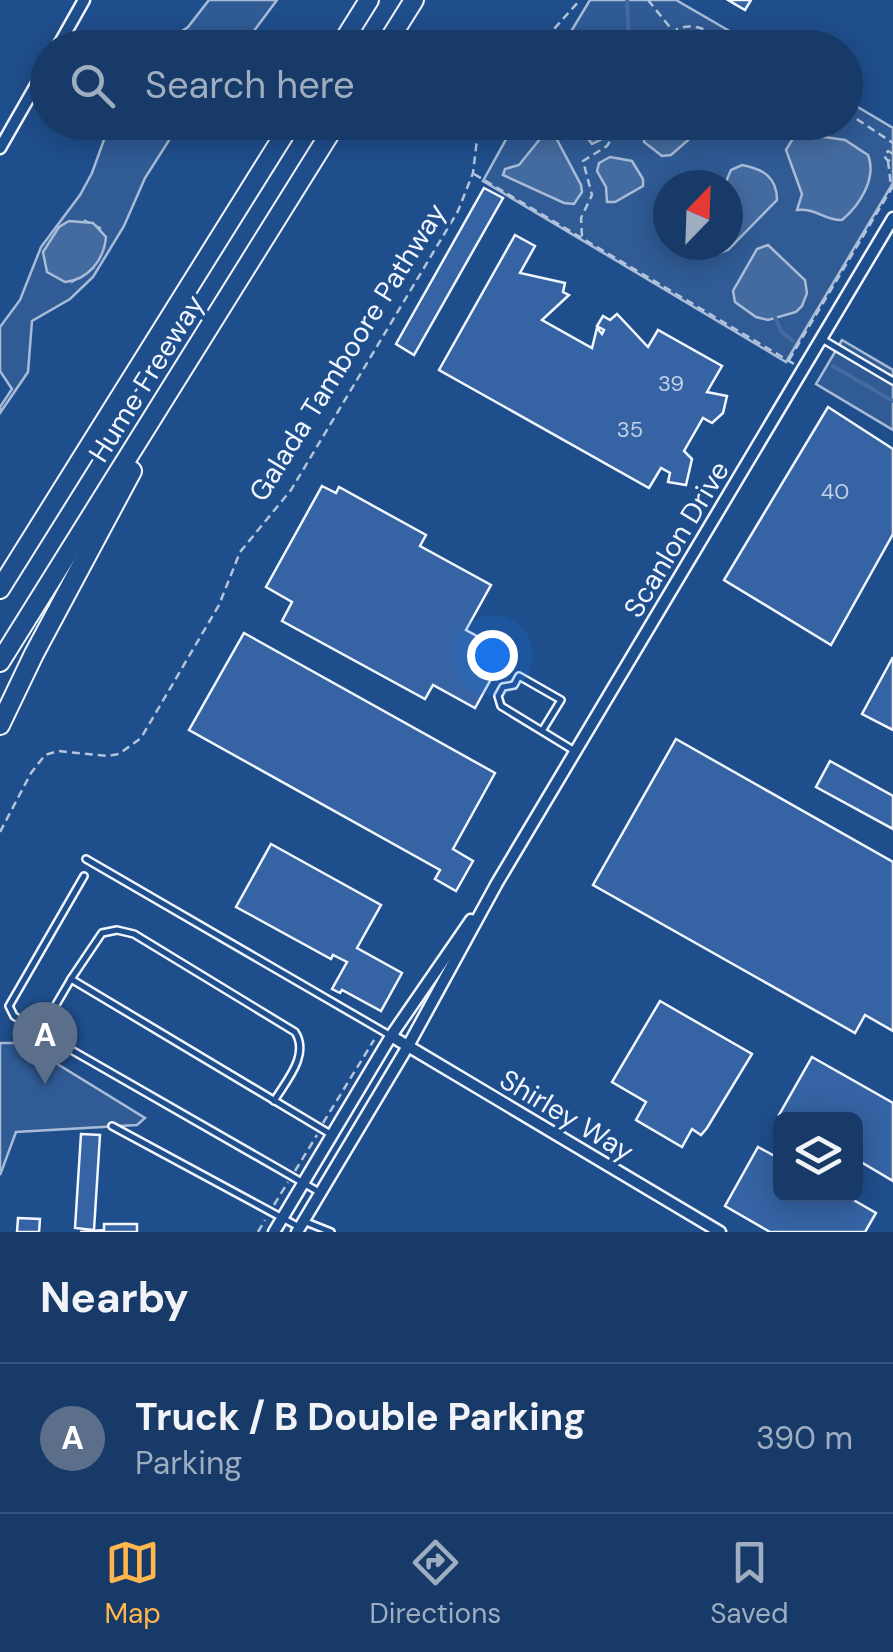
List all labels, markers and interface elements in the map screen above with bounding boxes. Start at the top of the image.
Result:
search box [30,30,863,140]
icon: search [65,58,120,113]
text: Search here [145,60,355,110]
north arrow [653,170,743,260]
street label: Galada Tamboore Pathway [240,196,454,508]
street label: Hume Freeway [80,288,213,469]
house number: 39 [658,369,684,398]
house number: 35 [617,415,643,444]
street label: Scanlon Drive [615,454,738,624]
house number: 40 [821,477,849,506]
your location [467,630,518,681]
pin: A [12,1002,78,1084]
street label: Shirley Way [493,1061,641,1170]
map controls [773,1112,863,1202]
button: layers [773,1112,863,1202]
text: Nearby [40,1270,189,1325]
text: Truck / B Double Parking [135,1392,586,1442]
text: A [61,1417,84,1459]
text: 390 m [756,1417,853,1459]
text: Parking [135,1442,242,1484]
tab: Map [104,1535,161,1632]
tab: Directions [370,1535,501,1632]
tab: Saved [710,1535,789,1632]

